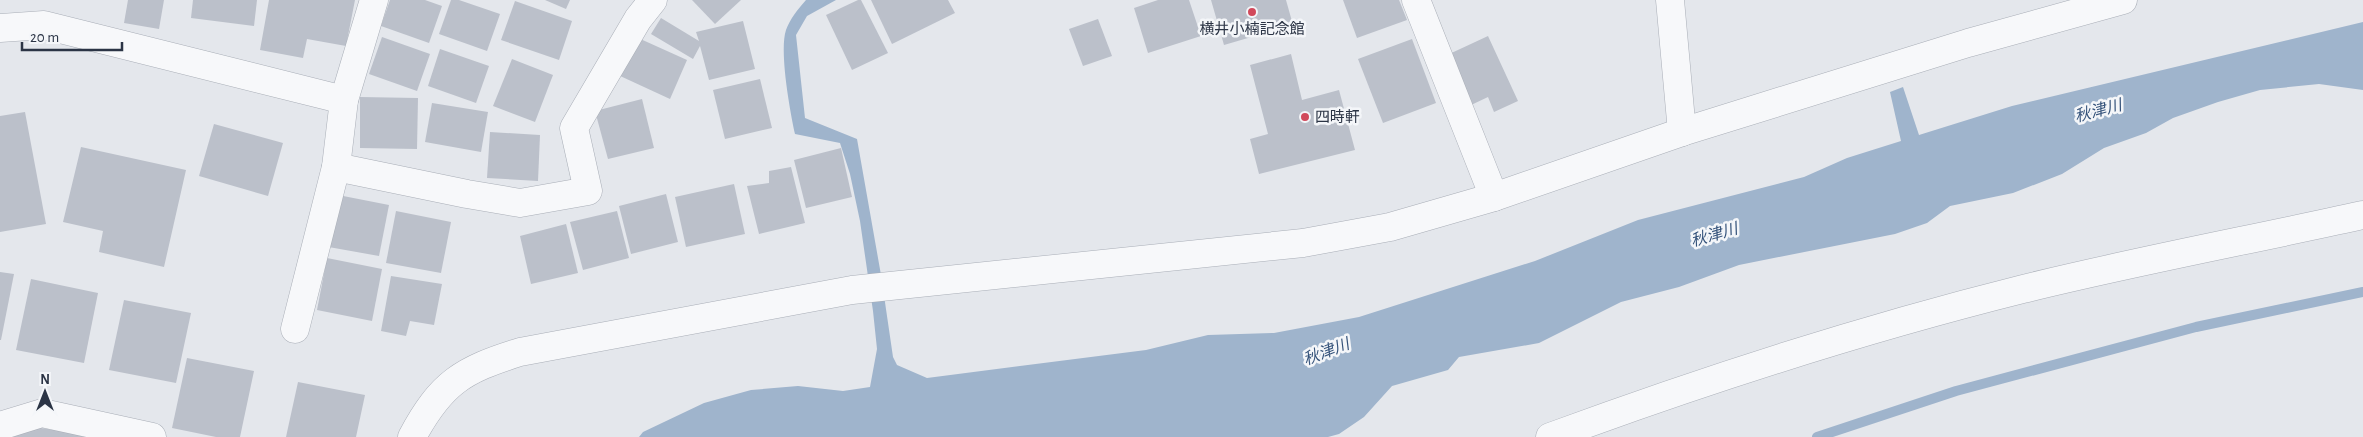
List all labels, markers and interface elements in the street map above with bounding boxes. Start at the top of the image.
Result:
marker: 横井小楠記念館 [1246,6,1258,18]
scale bar [22,20,122,52]
place label: 横井小楠記念館 [1199,20,1305,37]
text: 20 m [30,30,59,45]
water label: 秋津川 [2073,96,2125,125]
place label: 四時軒 [1315,109,1360,125]
marker: 四時軒 [1299,111,1311,123]
water label: 秋津川 [1689,219,1741,249]
water label: 秋津川 [1301,334,1353,368]
north arrow [20,367,70,417]
text: N [40,373,50,387]

